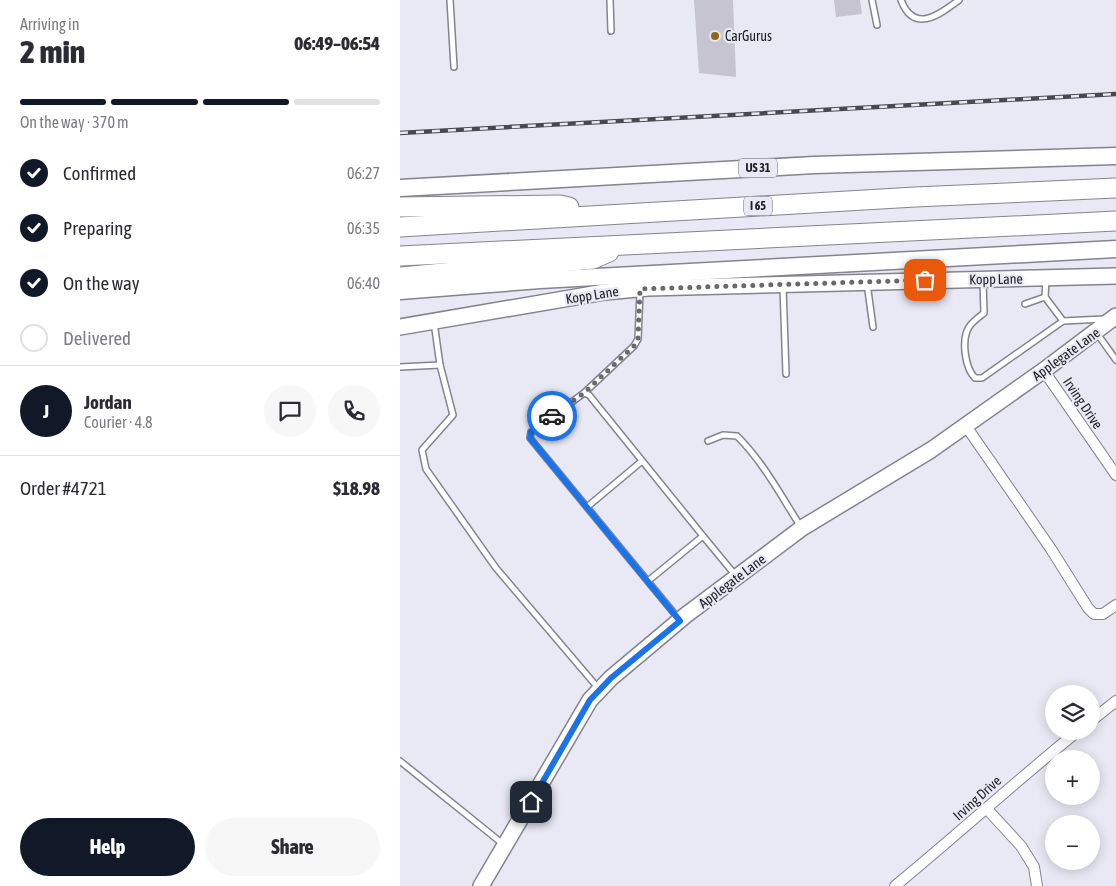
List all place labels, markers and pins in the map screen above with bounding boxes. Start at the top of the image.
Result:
place label: CarGurus [725,28,772,44]
marker: CarGurus [709,30,721,42]
pin [904,259,946,301]
pin [510,781,552,823]

